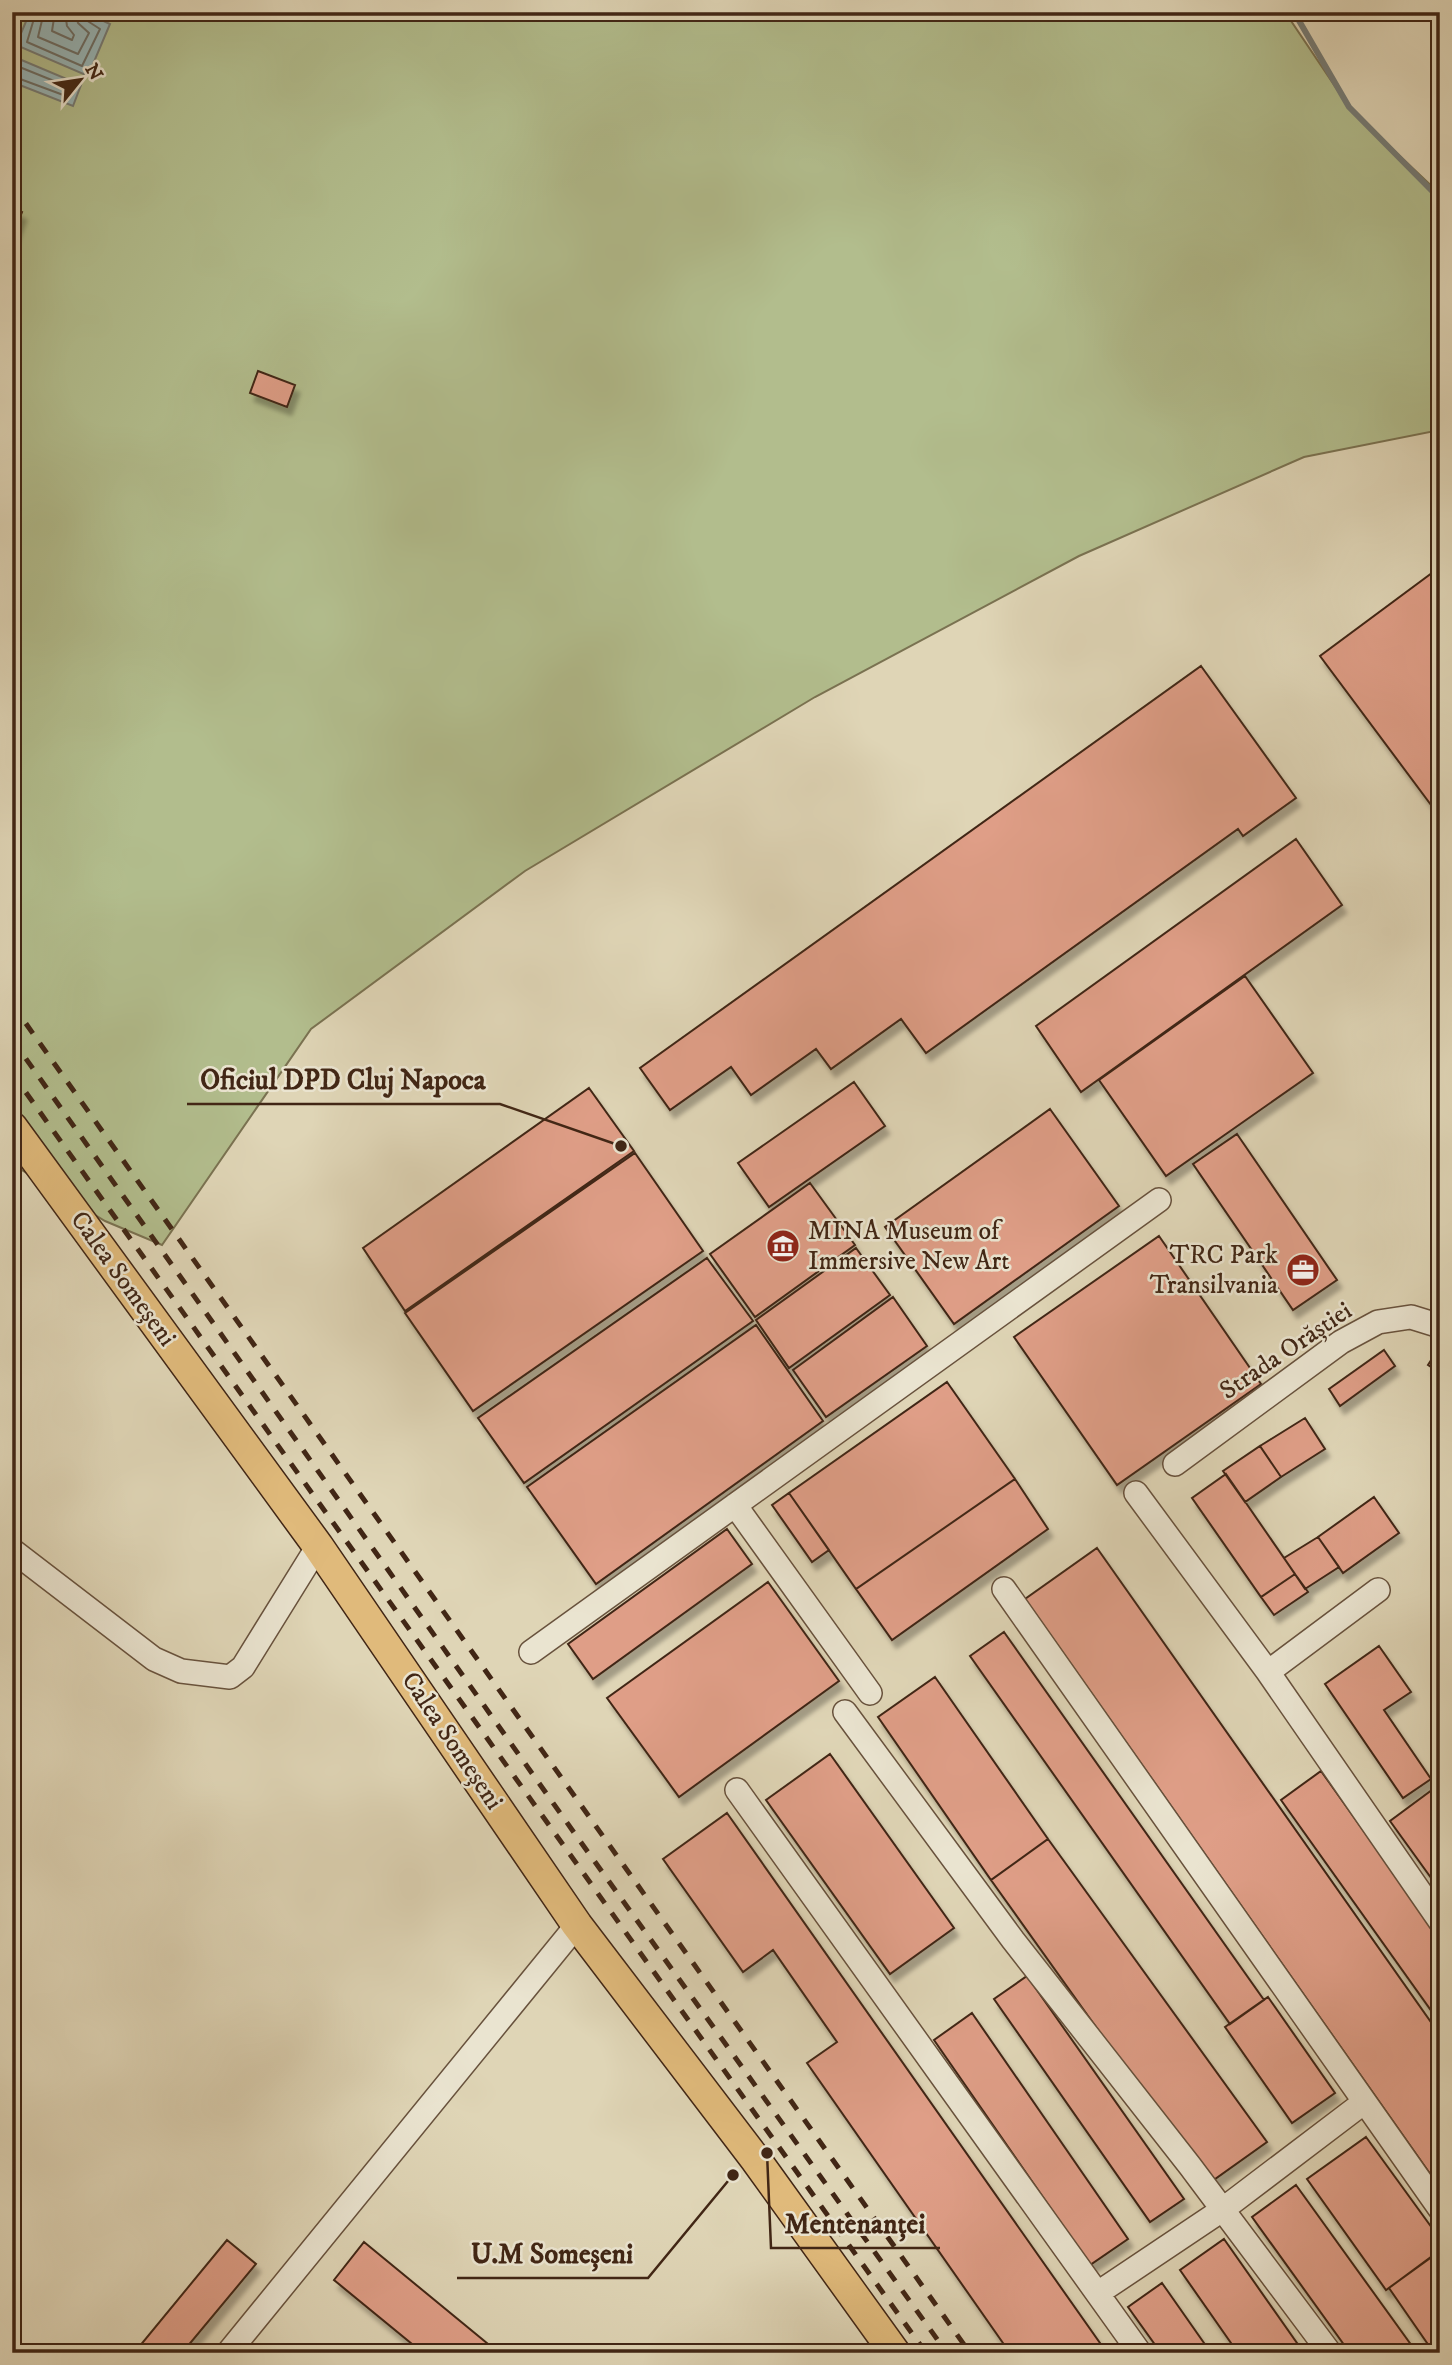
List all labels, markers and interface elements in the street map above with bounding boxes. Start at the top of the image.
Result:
north arrow [46,46,116,116]
text: N [80,60,107,85]
callout: Oficiul DPD Cluj Napoca [187,1055,500,1104]
text: Oficiul DPD Cluj Napoca [200,1063,487,1098]
street label: Calea Someșeni [63,1205,183,1353]
place label: MINA Museum of Immersive New Art [808,1215,1010,1278]
museum icon: MINA Museum of Immersive New Art [764,1227,802,1265]
place label: TRC Park Transilvania [1150,1239,1278,1302]
office icon: TRC Park Transilvania [1284,1251,1322,1289]
street label: Strada Orăștiei [1214,1295,1358,1407]
street label: Calea Someșeni [394,1666,510,1816]
callout: Mentenanței [771,2199,940,2248]
text: Mentenanței [785,2207,925,2242]
callout: U.M Someșeni [457,2229,648,2278]
text: U.M Someșeni [471,2237,633,2272]

